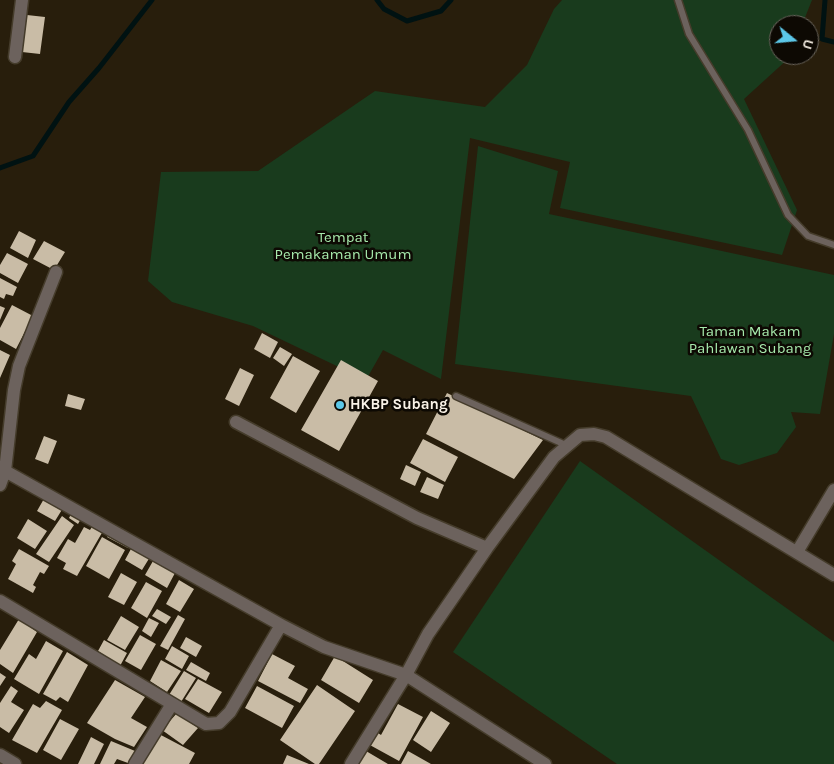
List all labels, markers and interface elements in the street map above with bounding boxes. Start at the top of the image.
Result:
north arrow [769,15,819,65]
text: U [798,37,817,51]
park label: Tempat Pemakaman Umum [275,229,411,264]
park label: Taman Makam Pahlawan Subang [689,323,811,358]
place label: HKBP Subang [350,396,448,414]
marker: HKBP Subang [334,399,346,411]

